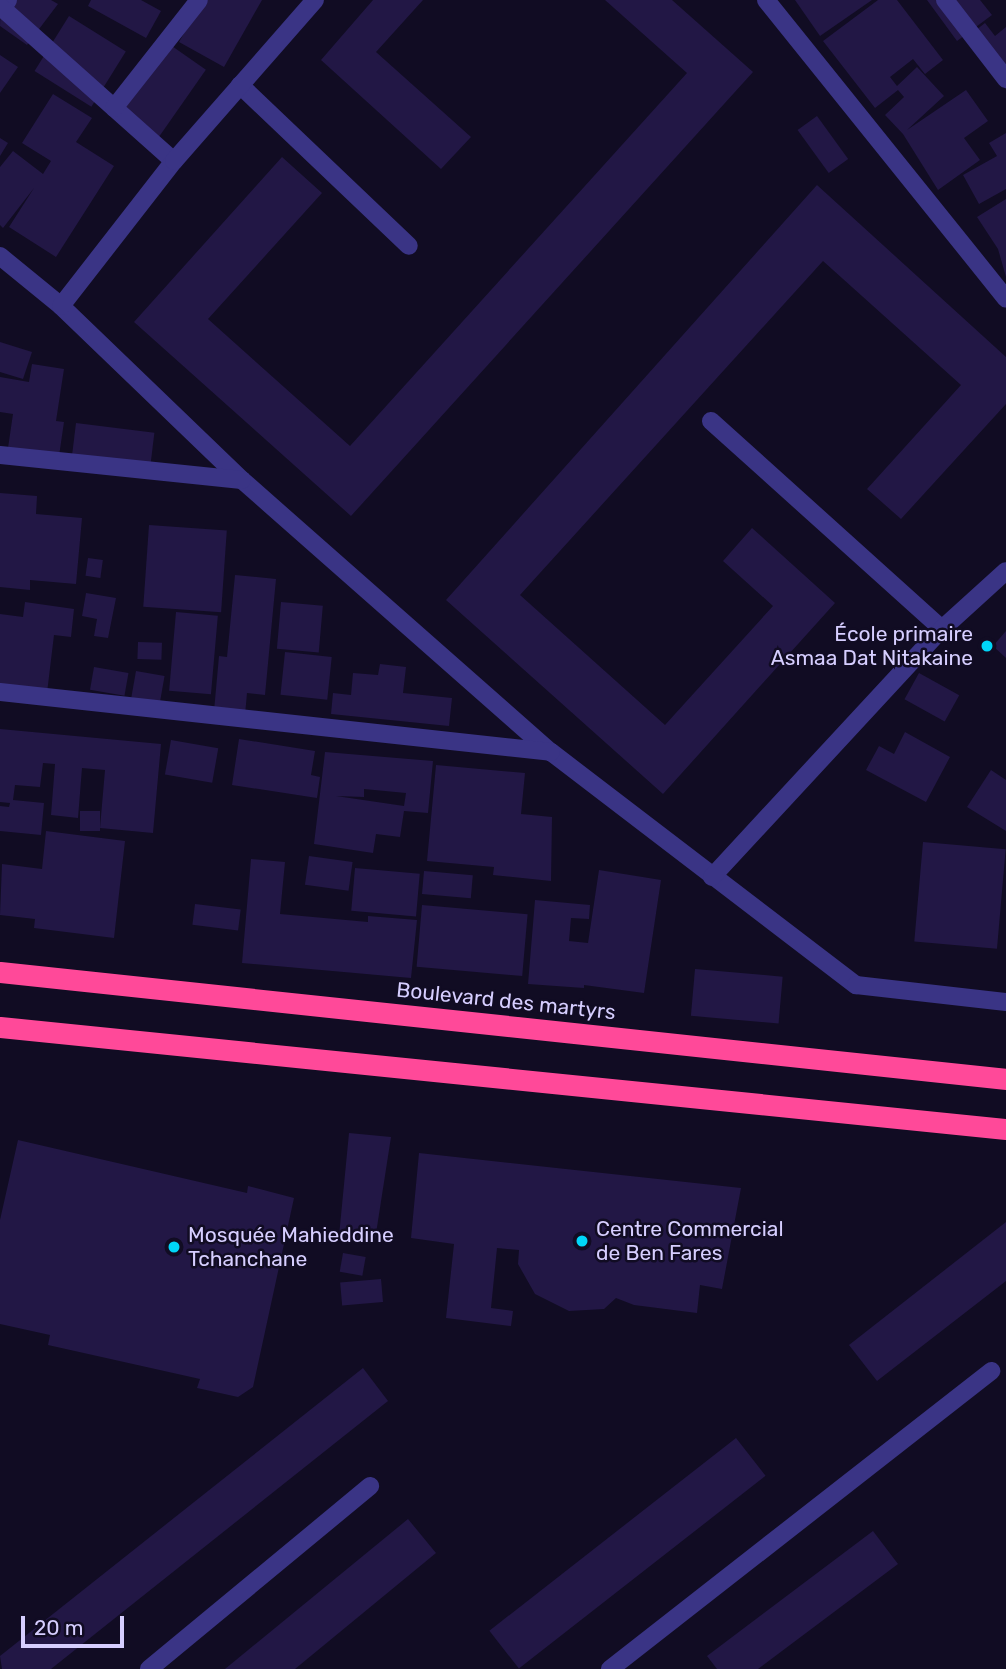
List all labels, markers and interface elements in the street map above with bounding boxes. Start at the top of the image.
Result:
place label: École primaire Asmaa Dat Nitakaine [771,621,973,671]
marker: École primaire Asmaa Dat Nitakaine [979,638,995,654]
street label: Boulevard des martyrs [395,977,617,1025]
place label: Centre Commercial de Ben Fares [596,1216,783,1266]
place label: Mosquée Mahieddine Tchanchane [188,1222,394,1272]
marker: Centre Commercial de Ben Fares [574,1233,590,1249]
marker: Mosquée Mahieddine Tchanchane [166,1239,182,1255]
scale bar [24,1602,128,1646]
text: 20 m [34,1615,83,1640]

